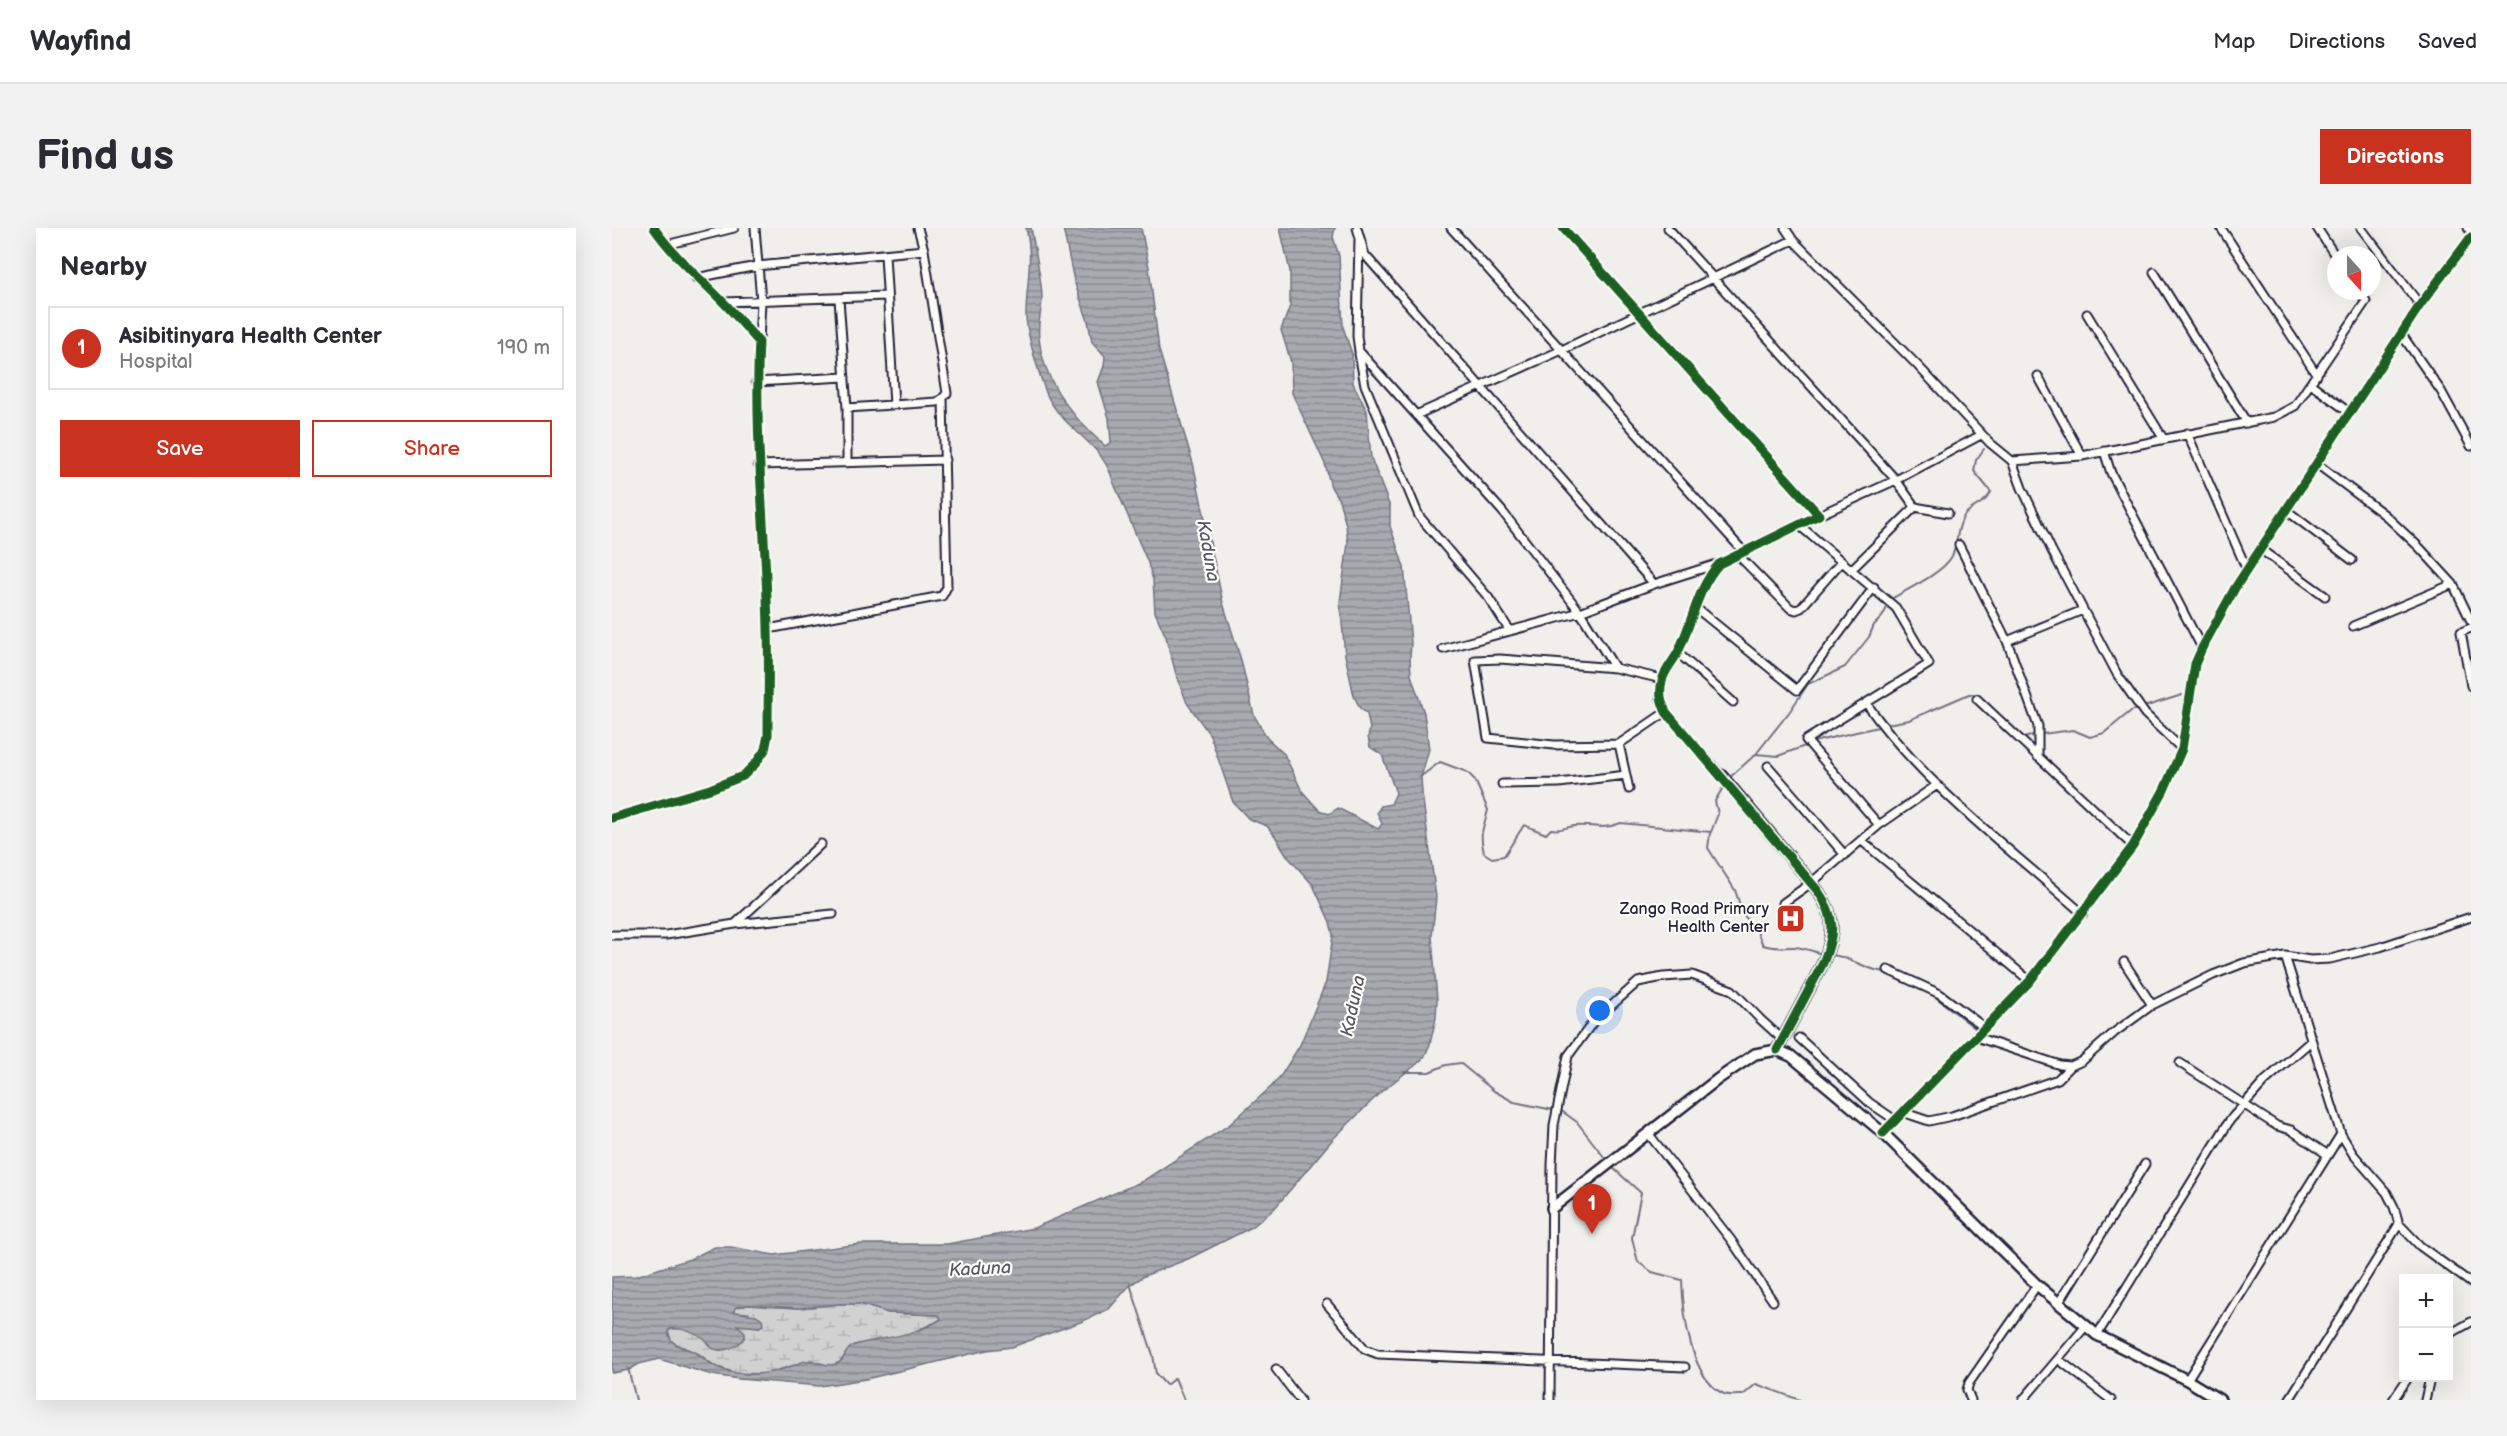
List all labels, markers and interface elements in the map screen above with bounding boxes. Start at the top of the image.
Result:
text: Wayfind [30,25,131,58]
text: Map [2213,29,2256,54]
text: Directions [2289,29,2385,54]
text: Saved [2418,29,2477,54]
button: Directions [2320,129,2471,184]
text: Find us [36,131,174,182]
north arrow [2327,246,2381,300]
text: Nearby [60,252,147,283]
text: Asibitinyara Health Center [119,323,382,350]
text: 1 [77,336,86,360]
text: 190 m [497,336,550,360]
text: Hospital [119,350,192,374]
button: Save [60,420,300,477]
button: Share [312,420,552,477]
water label: Kaduna [1192,519,1224,583]
place label: Zango Road Primary Health Center [1619,900,1770,937]
hospital icon: Zango Road Primary Health Center [1774,902,1806,934]
water label: Kaduna [1336,973,1370,1039]
your location [1585,996,1614,1025]
pin: 1 [1572,1184,1612,1234]
water label: Kaduna [948,1257,1012,1281]
map controls [2399,1274,2453,1382]
button: + [2399,1274,2453,1328]
button: − [2399,1328,2453,1382]

